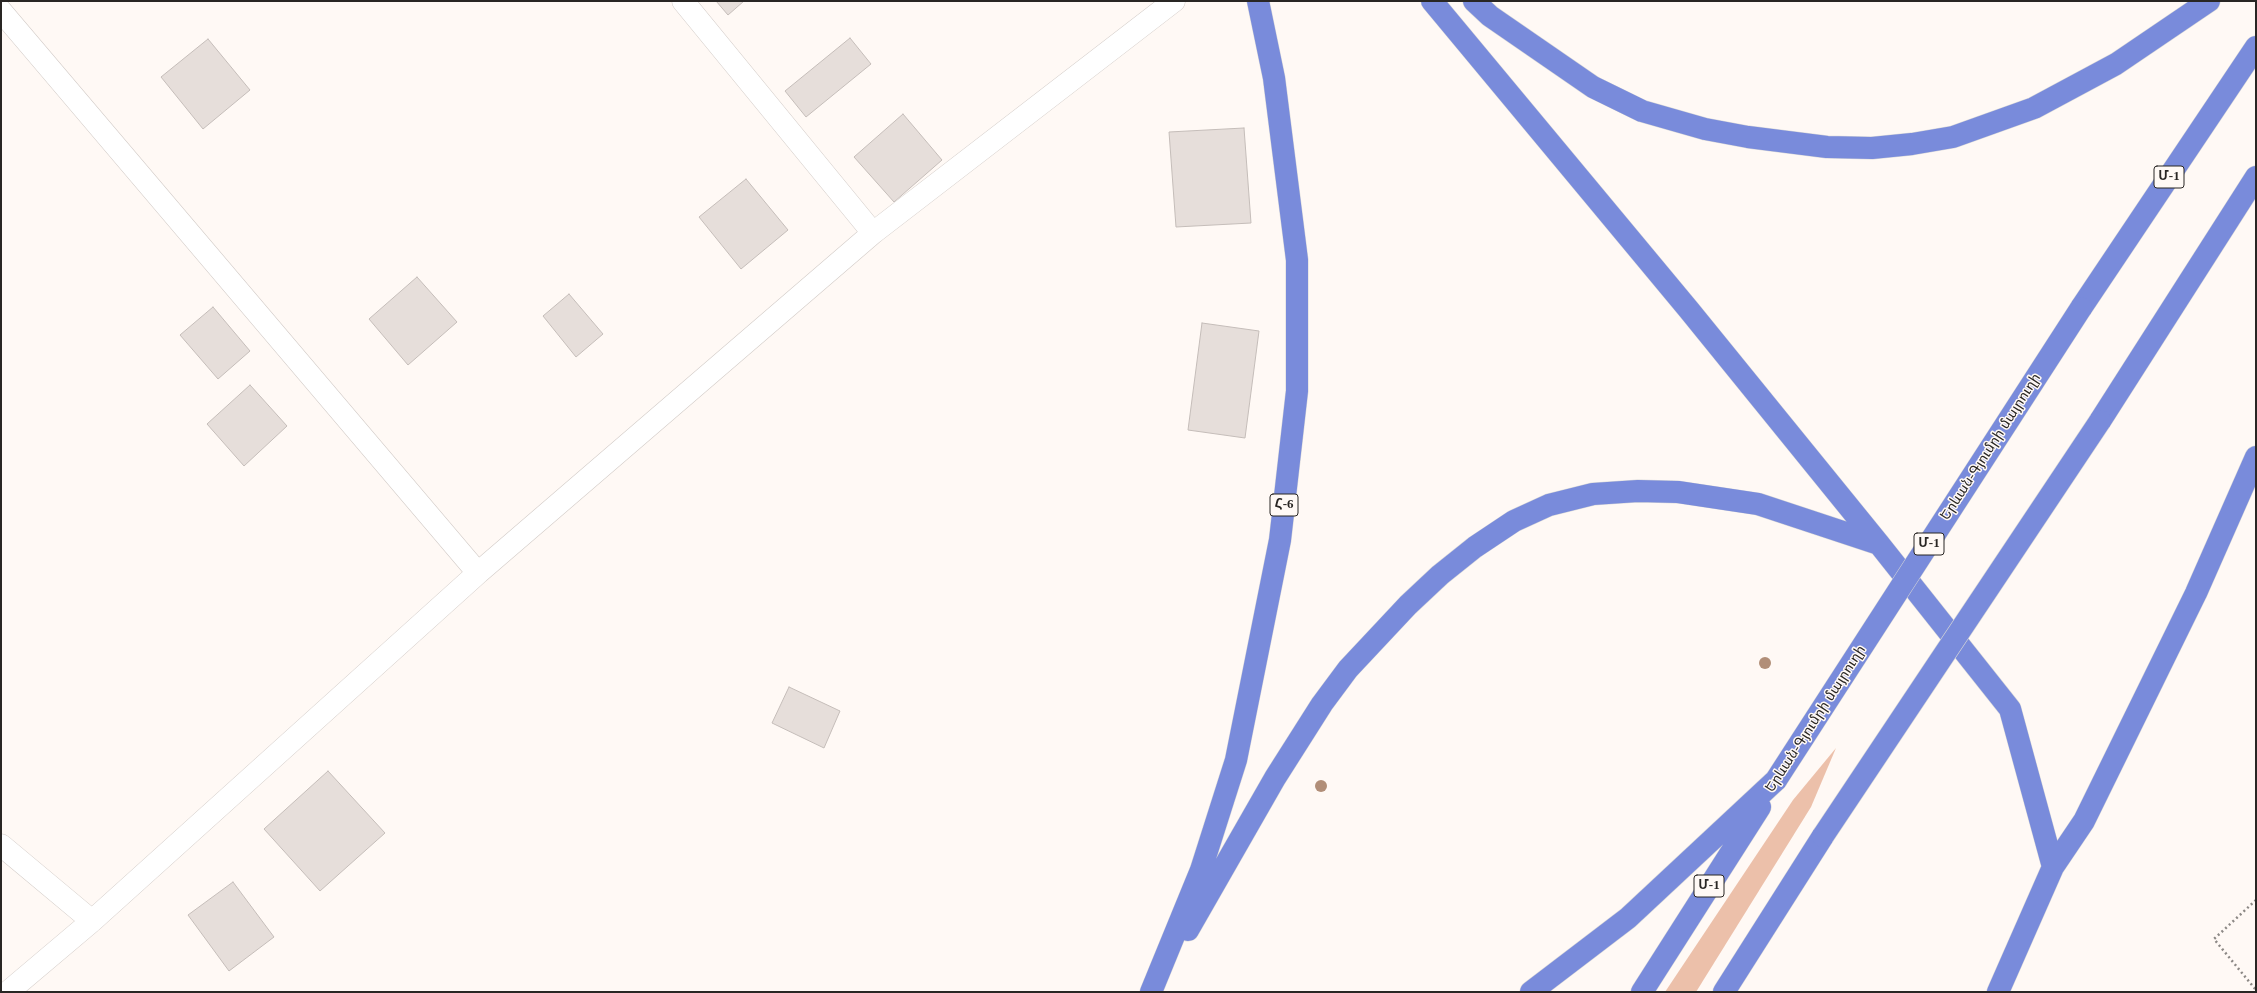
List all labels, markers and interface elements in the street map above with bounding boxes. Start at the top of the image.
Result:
road number: Մ-1 [2154,166,2184,188]
street label: Երևան-Գյումրի մայրուղի [1937,370,2045,524]
road number: Հ-6 [1270,494,1298,516]
road number: Մ-1 [1914,533,1944,555]
street label: Երևան-Գյումրի մայրուղի [1762,642,1870,796]
road number: Մ-1 [1694,875,1724,897]

